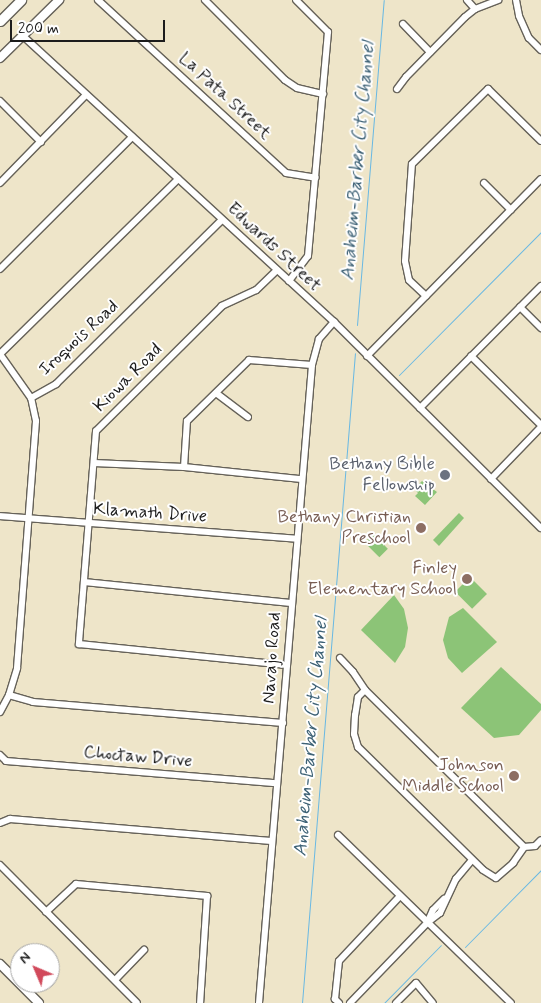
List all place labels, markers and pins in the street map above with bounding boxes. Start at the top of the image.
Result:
place label: Bethany Bible Fellowship [329,454,435,496]
marker: Bethany Bible Fellowship [439,469,451,481]
place label: Bethany Christian Preschool [274,507,411,550]
marker: Bethany Christian Preschool [415,522,427,534]
place label: Finley Elementary School [307,558,457,600]
marker: Finley Elementary School [461,573,473,585]
place label: Johnson Middle School [401,755,504,798]
marker: Johnson Middle School [508,770,520,782]

